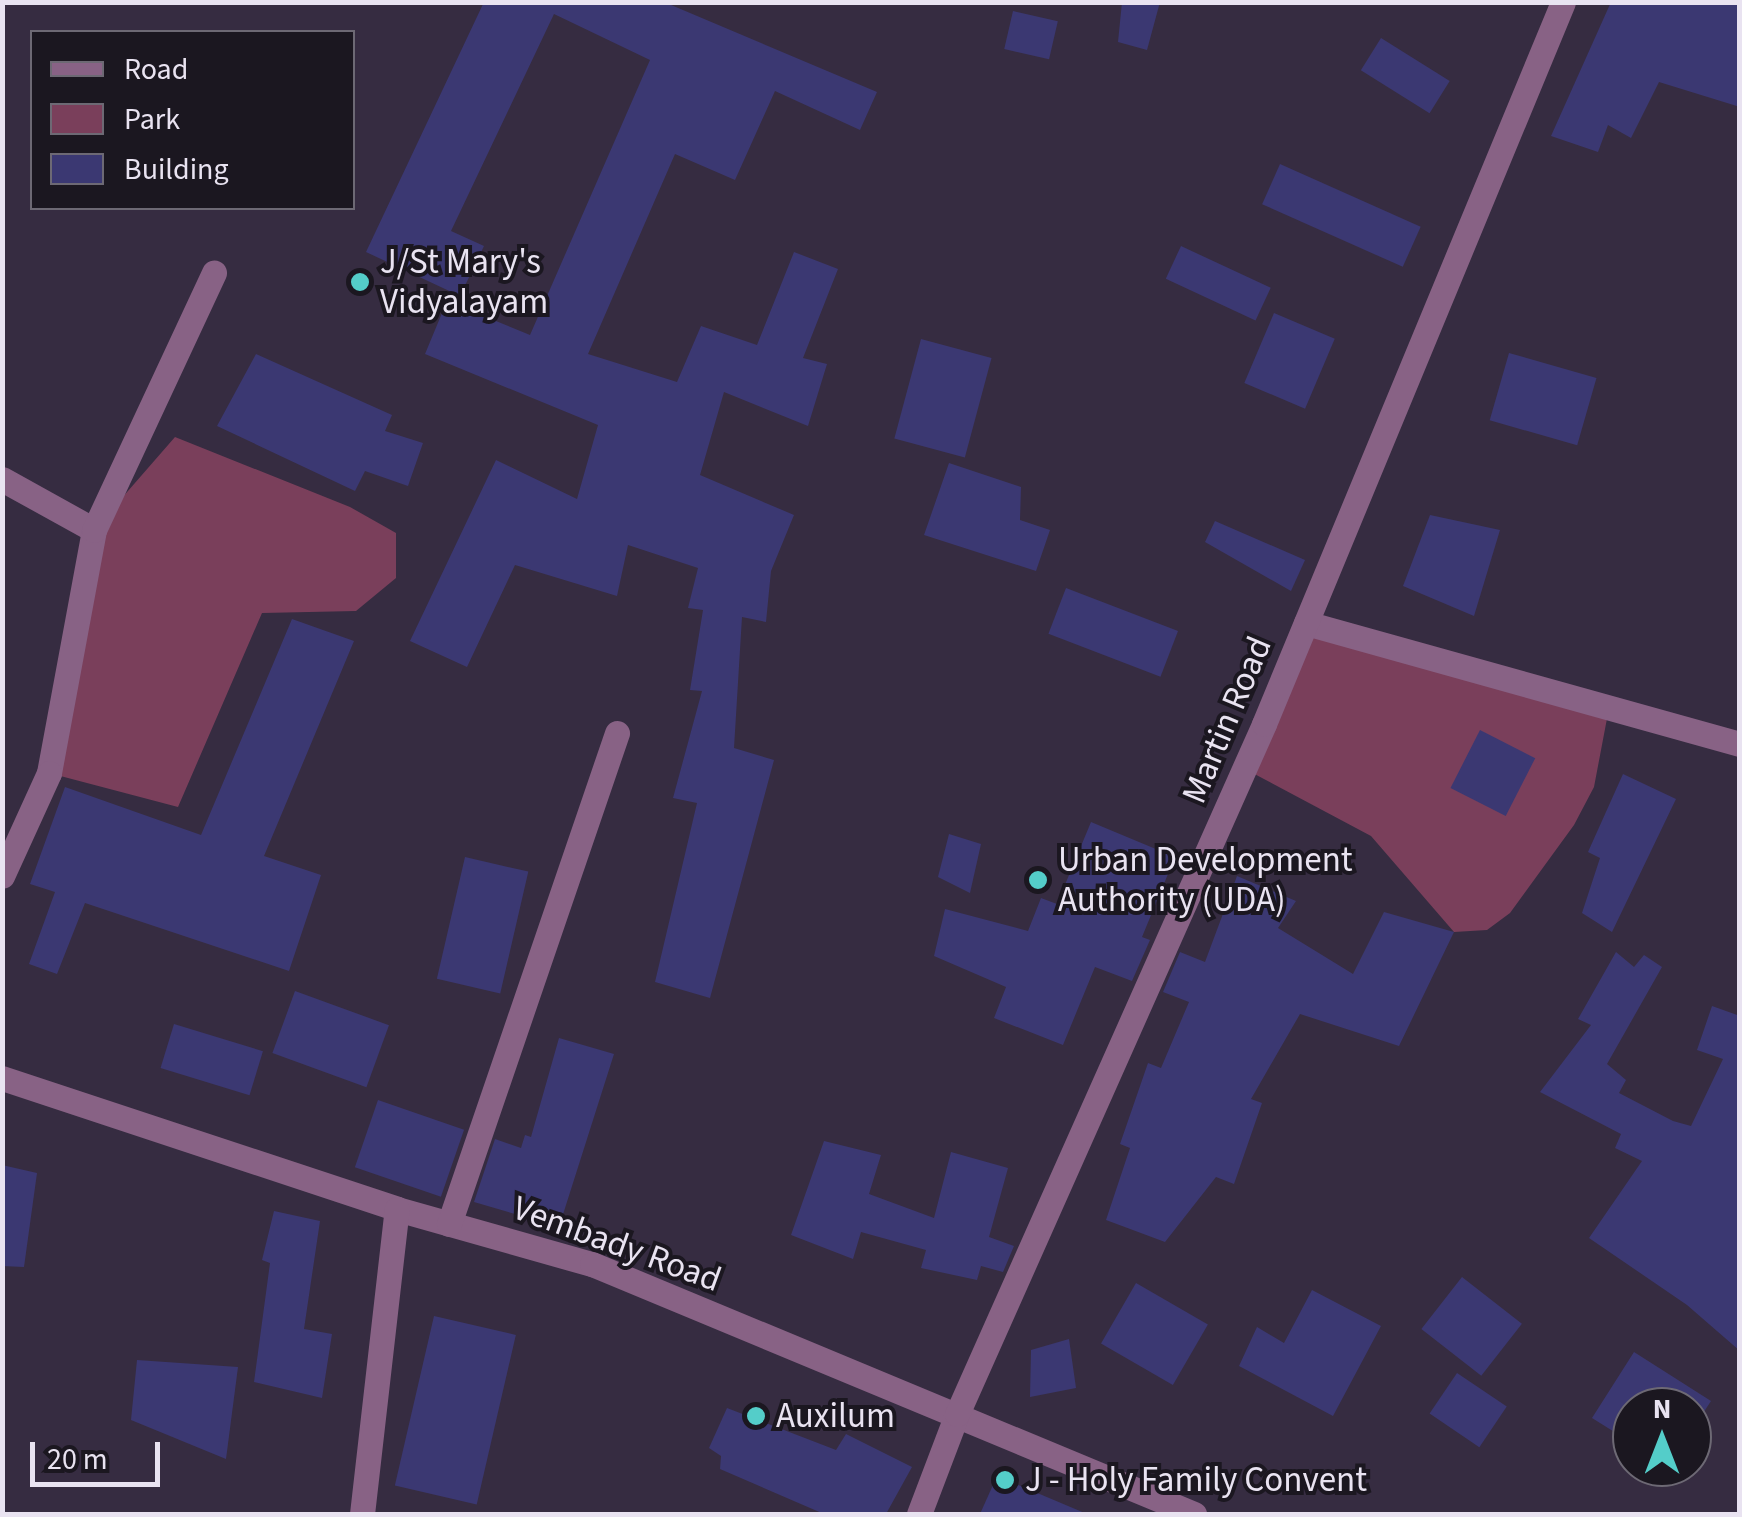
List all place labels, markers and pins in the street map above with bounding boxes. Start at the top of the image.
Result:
place label: J/St Mary's Vidyalayam [380,241,548,323]
marker: J/St Mary's Vidyalayam [349,271,371,293]
place label: Urban Development Authority (UDA) [1058,839,1353,921]
marker: Urban Development Authority (UDA) [1027,869,1049,891]
place label: Auxilum [776,1395,895,1437]
marker: Auxilum [745,1405,767,1427]
place label: J - Holy Family Convent [1025,1459,1367,1501]
marker: J - Holy Family Convent [994,1469,1016,1491]

